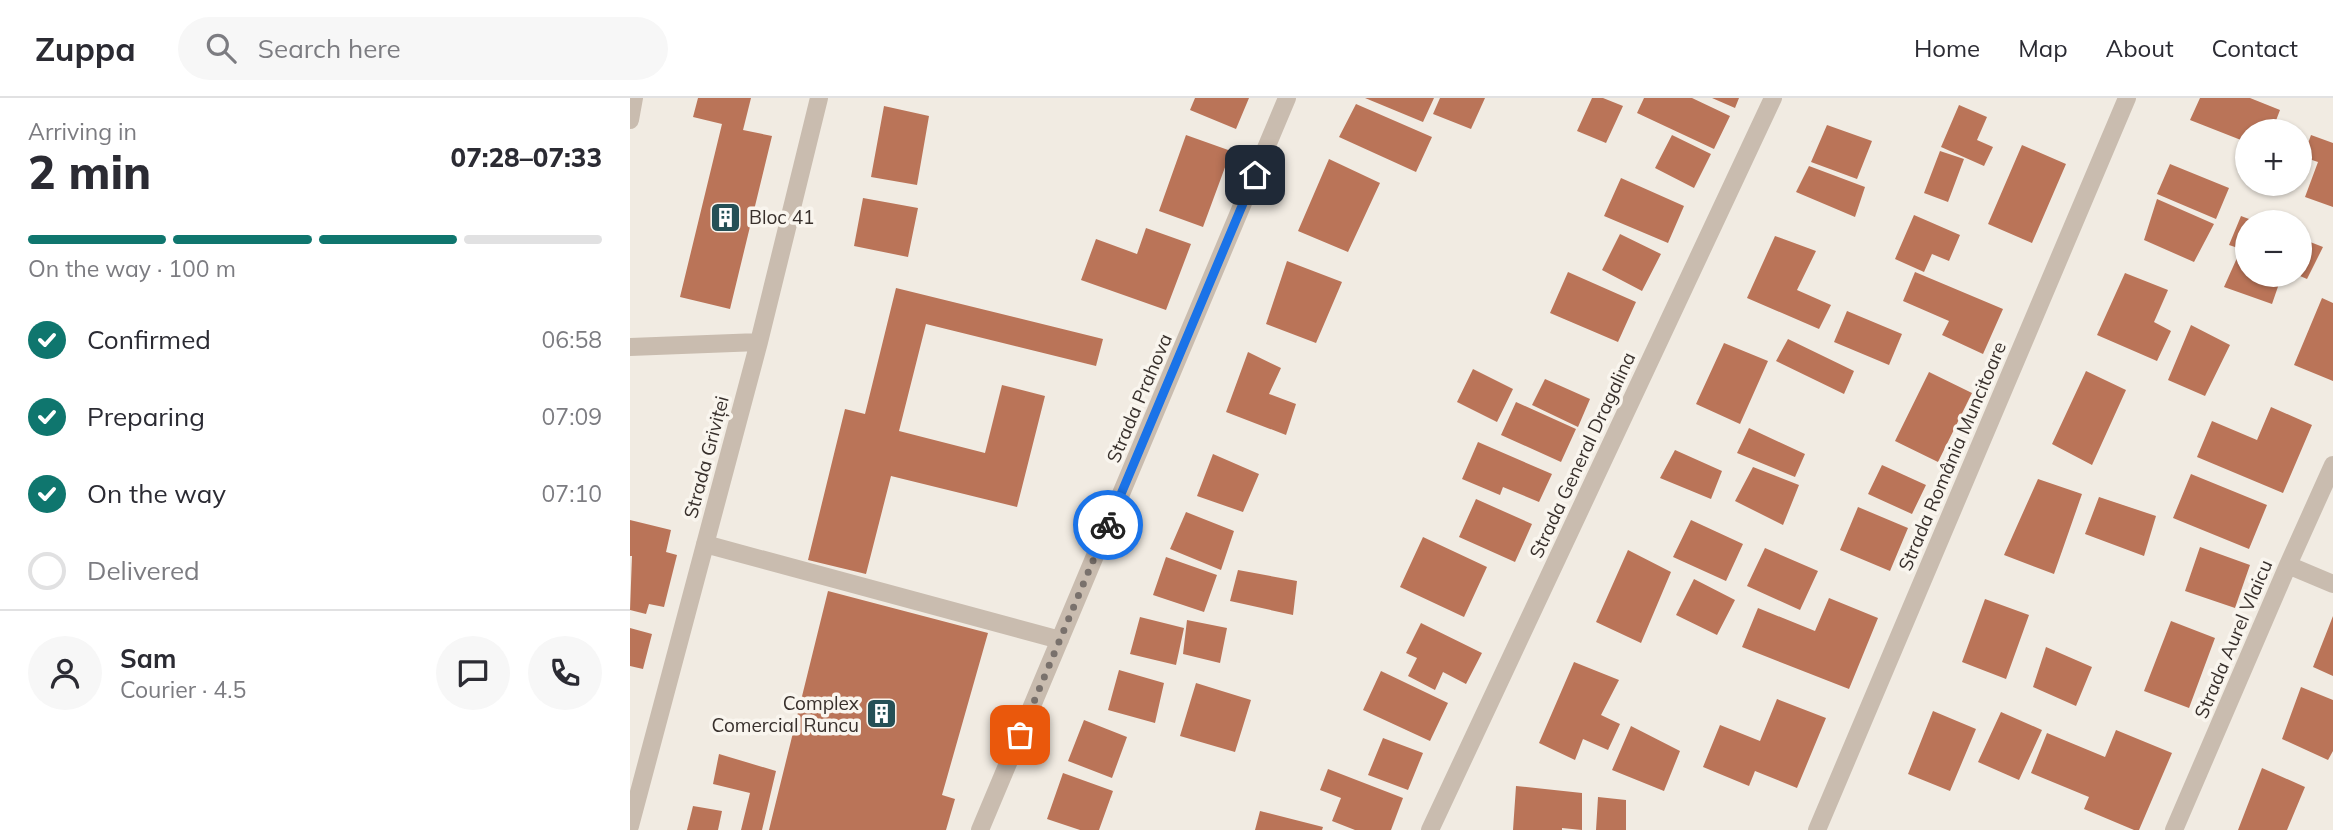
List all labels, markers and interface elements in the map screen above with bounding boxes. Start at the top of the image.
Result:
search box [178,17,668,80]
text: Zuppa [35,28,136,69]
icon: search [202,29,240,67]
text: Search here [258,32,401,65]
text: Home [1914,33,1980,63]
text: Map [2018,33,2068,63]
text: About [2106,33,2174,63]
text: Contact [2212,33,2298,63]
text: Arriving in [28,117,137,146]
map controls [2235,119,2312,287]
button: + [2235,119,2312,196]
text: 07:28–07:33 [451,141,602,174]
text: 2 min [28,143,151,201]
pin [1225,145,1285,205]
icon: home [1236,156,1274,194]
building icon: Bloc 41 [709,200,743,234]
place label: Bloc 41 [749,205,814,229]
button: − [2235,210,2312,287]
text: On the way · 100 m [28,254,236,283]
icon: check [28,321,66,359]
text: Confirmed [87,323,211,356]
text: 06:58 [542,325,602,354]
street label: Strada Prahova [1101,330,1177,466]
street label: Strada România Muncitoare [1893,338,2011,574]
street label: Strada General Dragalina [1524,348,1640,562]
street label: Strada Griviței [678,393,735,521]
icon: check [28,398,66,436]
text: Preparing [87,400,205,433]
text: 07:09 [542,402,602,431]
icon: check [28,475,66,513]
text: On the way [87,477,226,510]
text: 07:10 [542,479,602,508]
courier [1073,490,1143,560]
icon: bike [1089,506,1127,544]
text: Delivered [87,554,200,587]
street label: Strada Aurel Vlaicu [2189,556,2277,722]
button: person [28,636,102,710]
button: chat [436,636,510,710]
button: phone [528,636,602,710]
text: Sam [120,642,176,675]
text: Courier · 4.5 [120,675,246,704]
place label: Complex Comercial Runcu [712,691,859,737]
building icon: Complex Comercial Runcu [865,697,899,731]
pin [990,705,1050,765]
icon: bag [1001,716,1039,754]

